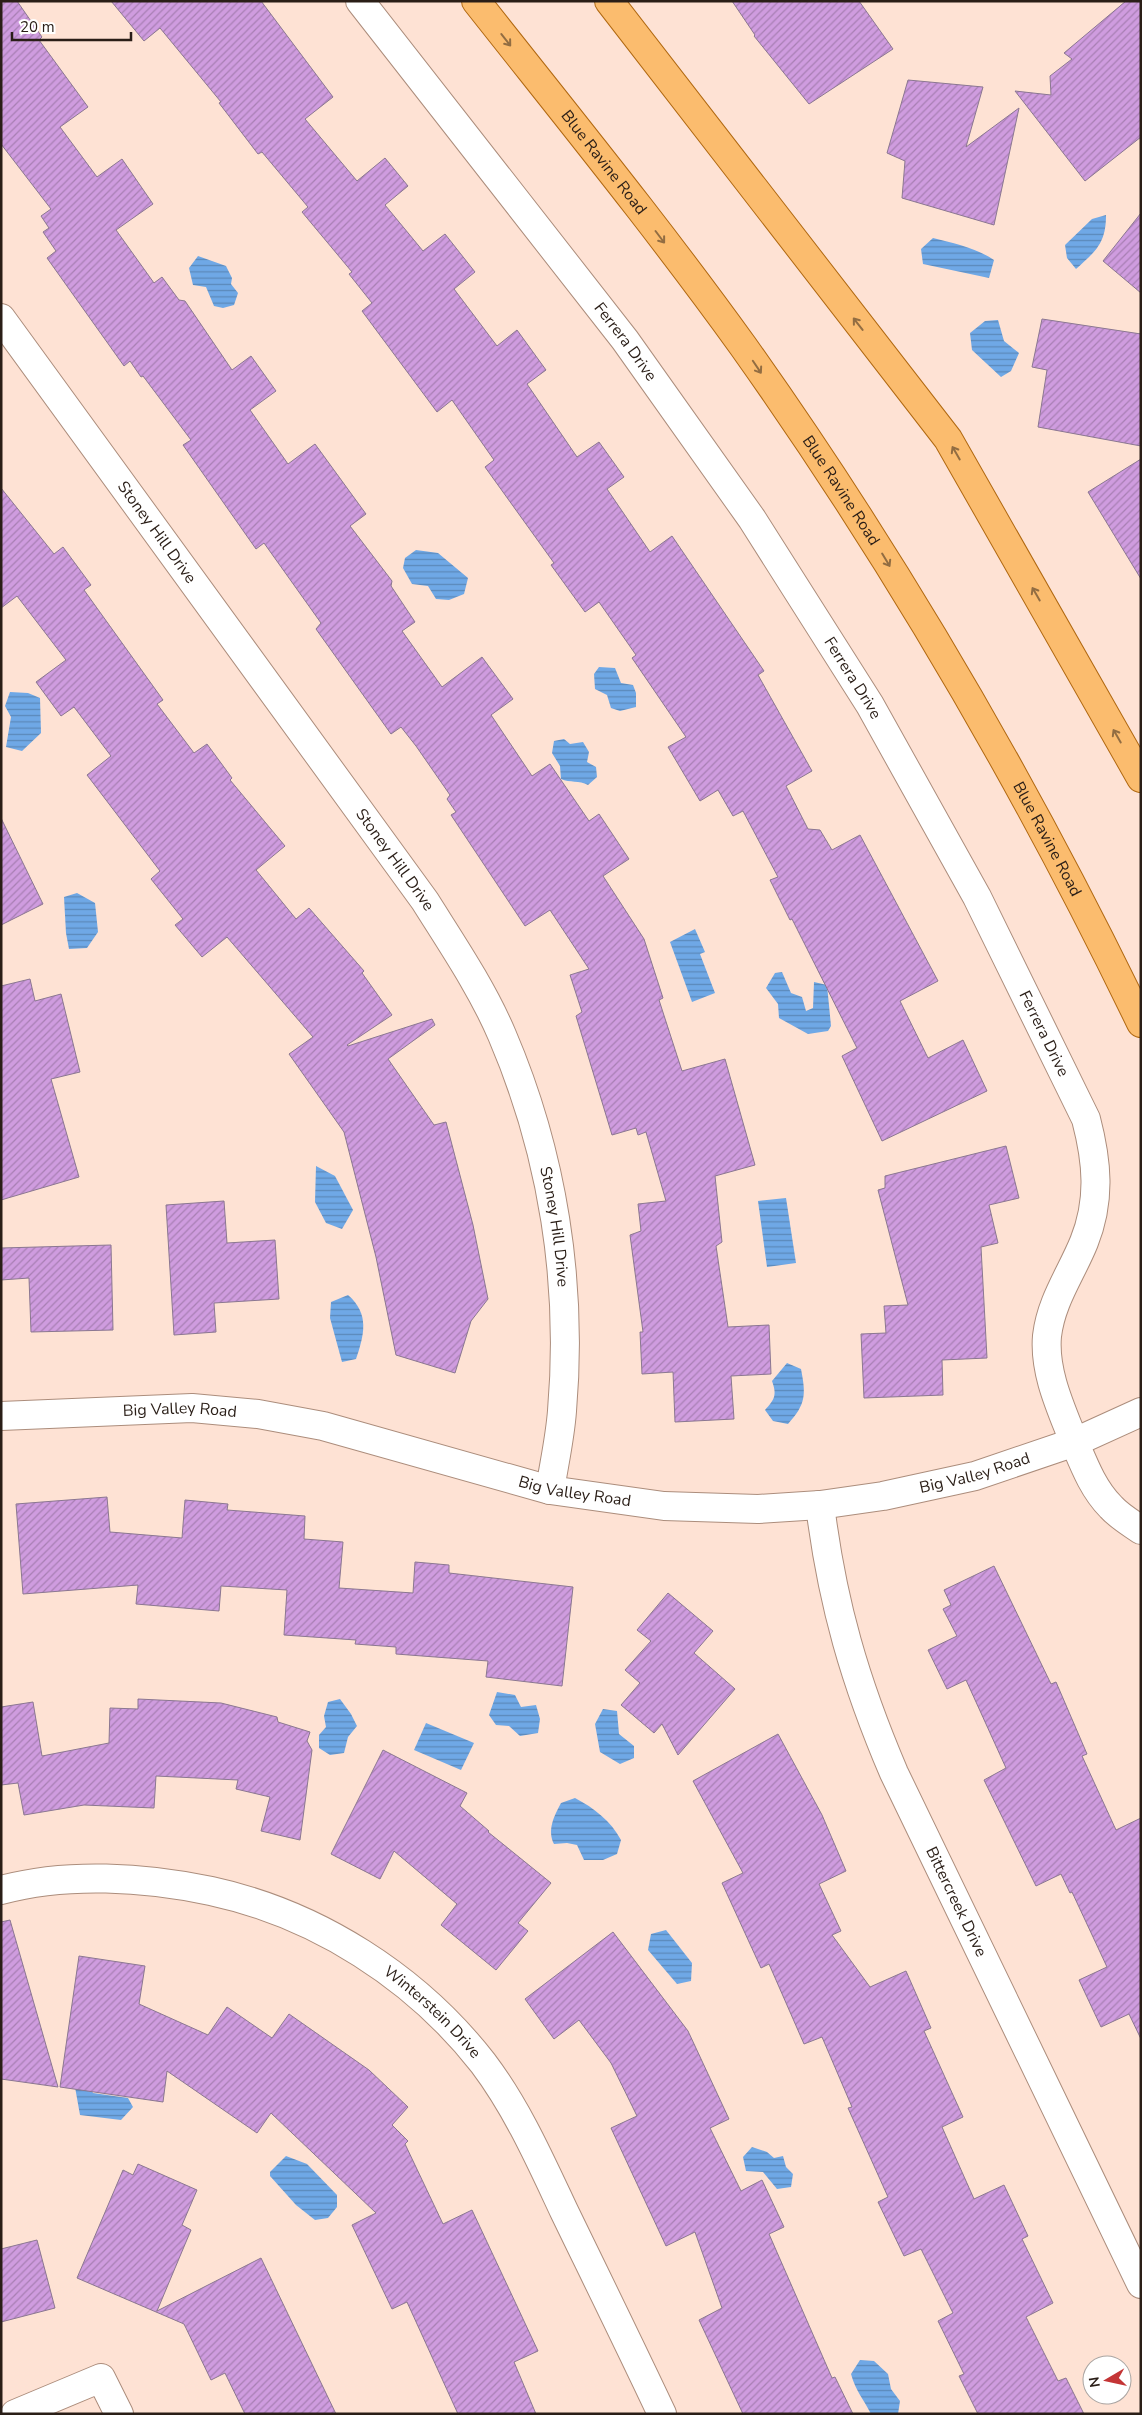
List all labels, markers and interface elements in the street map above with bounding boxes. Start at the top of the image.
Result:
scale bar [12,10,131,42]
text: 20 m [20,17,55,37]
one-way arrow [501,33,512,46]
street label: Blue Ravine Road [556,106,652,219]
one-way arrow [655,230,665,244]
street label: Ferrera Drive [589,298,662,386]
one-way arrow [853,317,864,330]
one-way arrow [752,360,762,374]
street label: Blue Ravine Road [797,431,885,550]
one-way arrow [951,446,961,461]
street label: Stoney Hill Drive [112,477,202,588]
one-way arrow [882,553,892,567]
one-way arrow [1031,588,1041,602]
street label: Ferrera Drive [819,633,887,723]
one-way arrow [1111,729,1121,743]
street label: Blue Ravine Road [1007,778,1087,900]
street label: Stoney Hill Drive [350,804,440,915]
street label: Ferrera Drive [1014,987,1074,1080]
street label: Stoney Hill Drive [534,1164,574,1288]
street label: Big Valley Road [122,1397,238,1423]
street label: Big Valley Road [917,1447,1033,1499]
street label: Big Valley Road [516,1471,632,1512]
street label: Bittercreek Drive [920,1843,992,1960]
street label: Winterstein Drive [379,1961,486,2063]
north arrow [1082,2355,1132,2405]
text: N [1084,2375,1105,2389]

